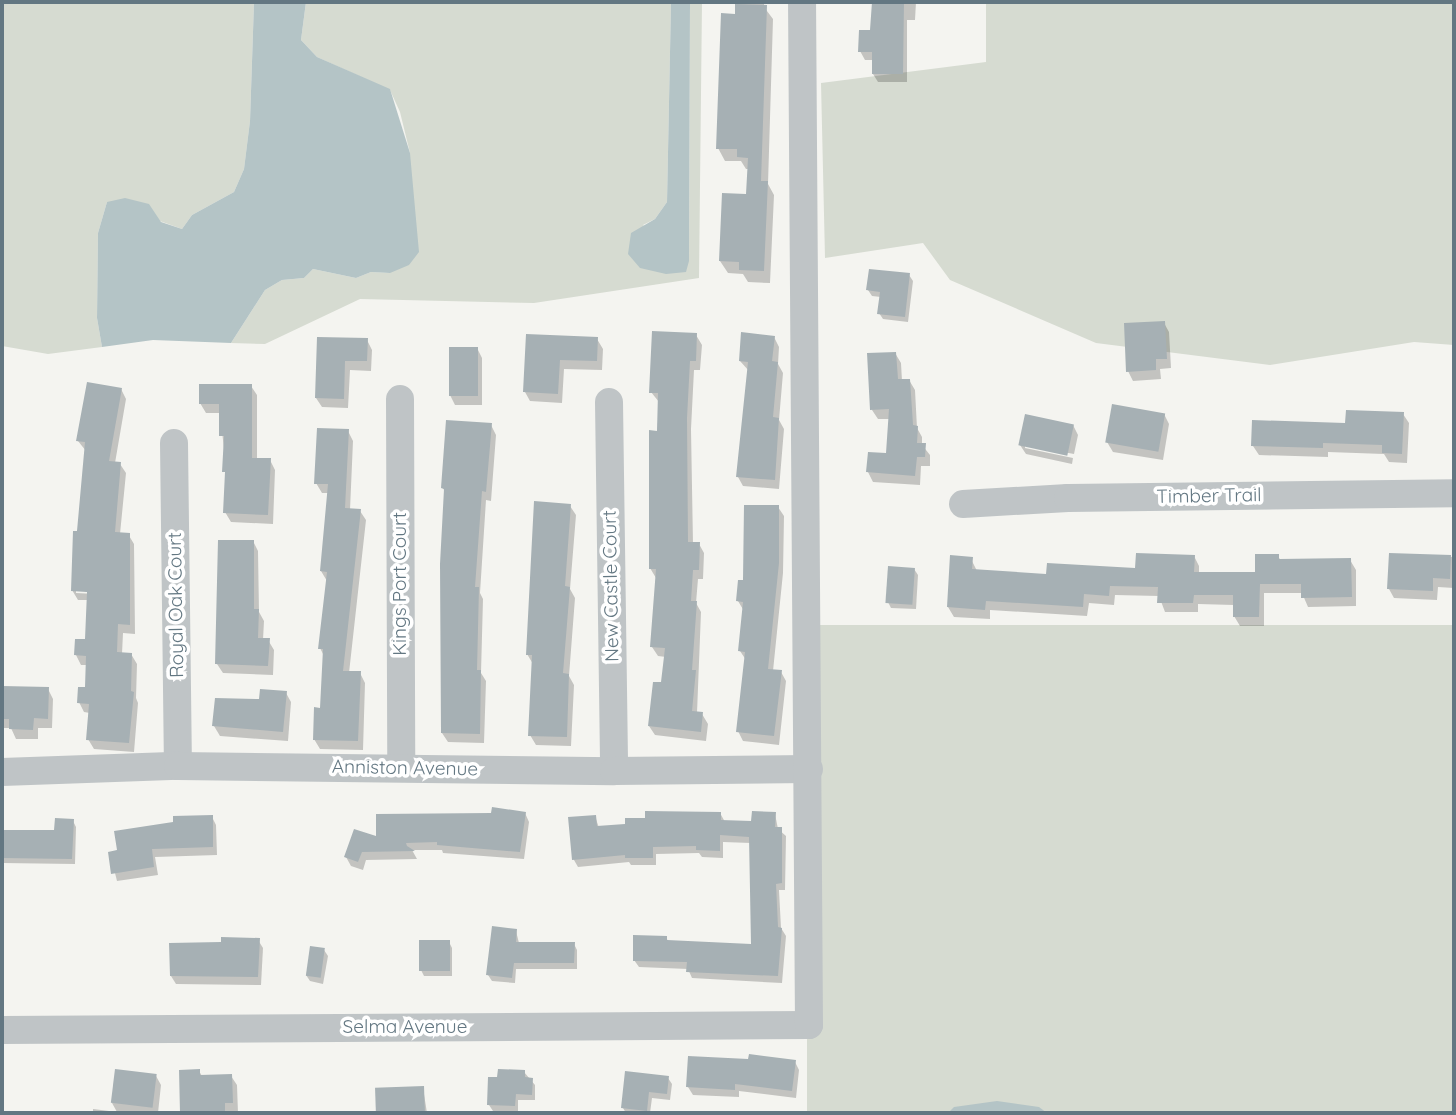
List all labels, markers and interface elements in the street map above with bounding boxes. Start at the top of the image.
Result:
street label: Timber Trail [1156,484,1262,508]
street label: New Castle Court [598,510,624,662]
street label: Kings Port Court [389,512,411,656]
street label: Royal Oak Court [163,532,189,678]
street label: Anniston Avenue [332,755,478,781]
street label: Selma Avenue [343,1016,467,1038]

